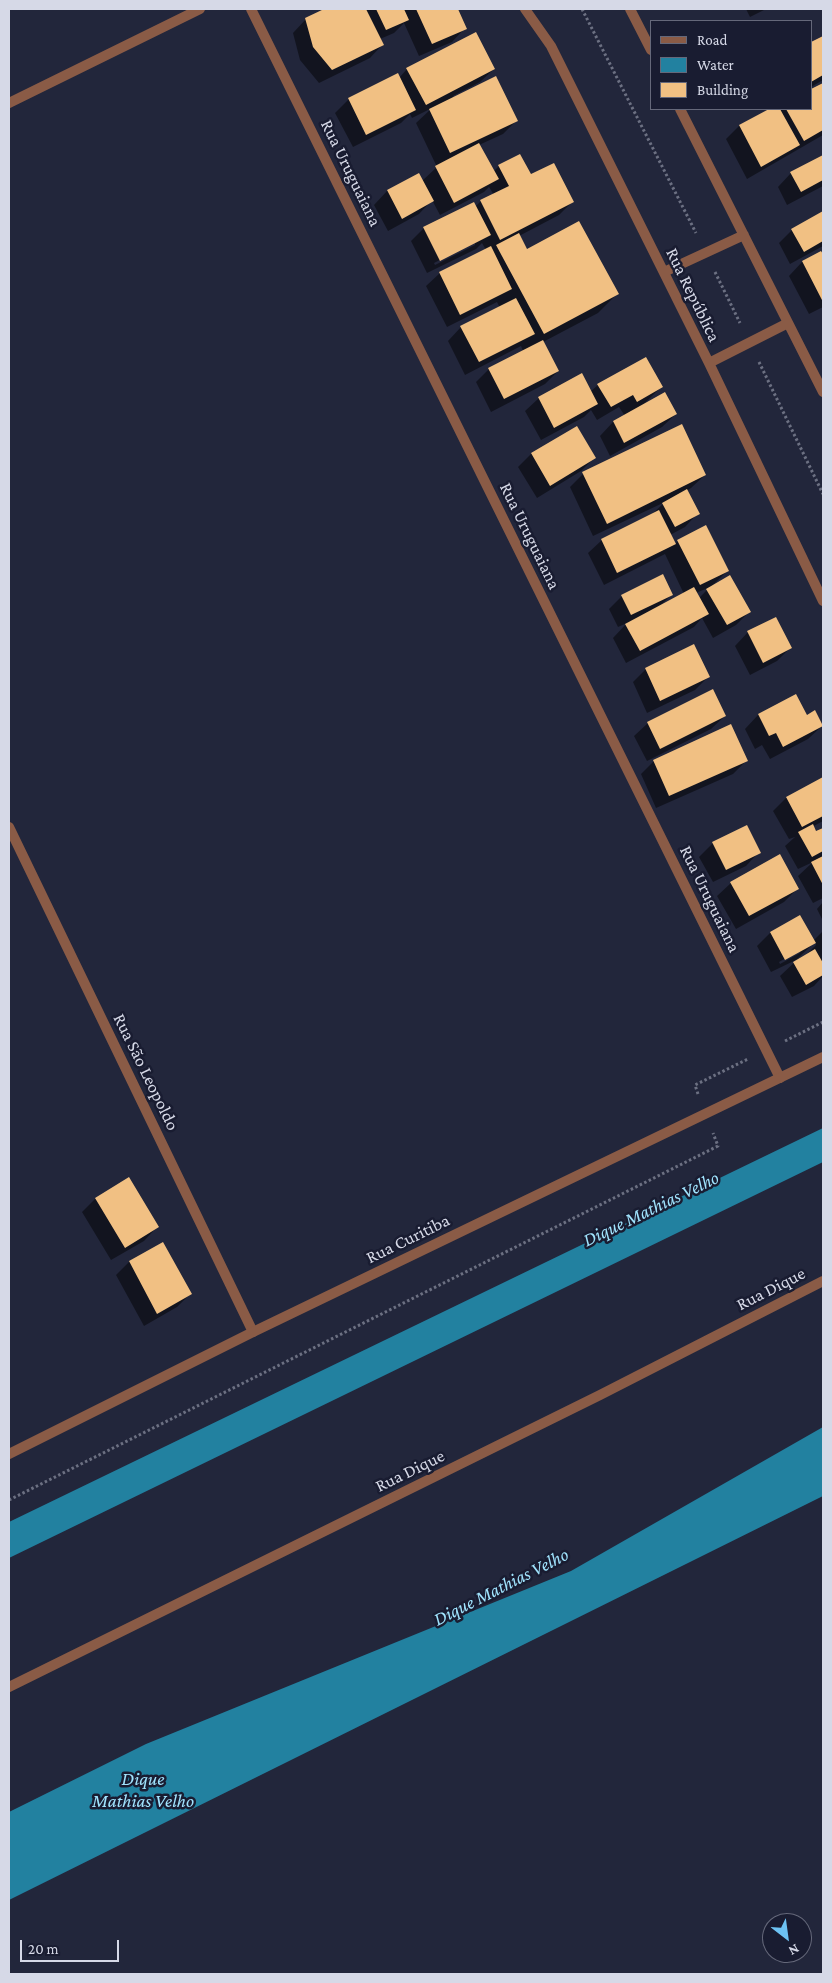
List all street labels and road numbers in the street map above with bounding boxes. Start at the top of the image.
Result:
street label: Rua Uruguaiana [316,116,386,230]
street label: Rua República [661,244,725,346]
street label: Rua Uruguaiana [495,479,565,593]
street label: Rua Uruguaiana [675,842,745,956]
street label: Rua São Leopoldo [108,1010,184,1134]
street label: Rua Curitiba [363,1209,453,1269]
street label: Rua Dique [733,1262,809,1316]
street label: Rua Dique [372,1445,448,1497]

